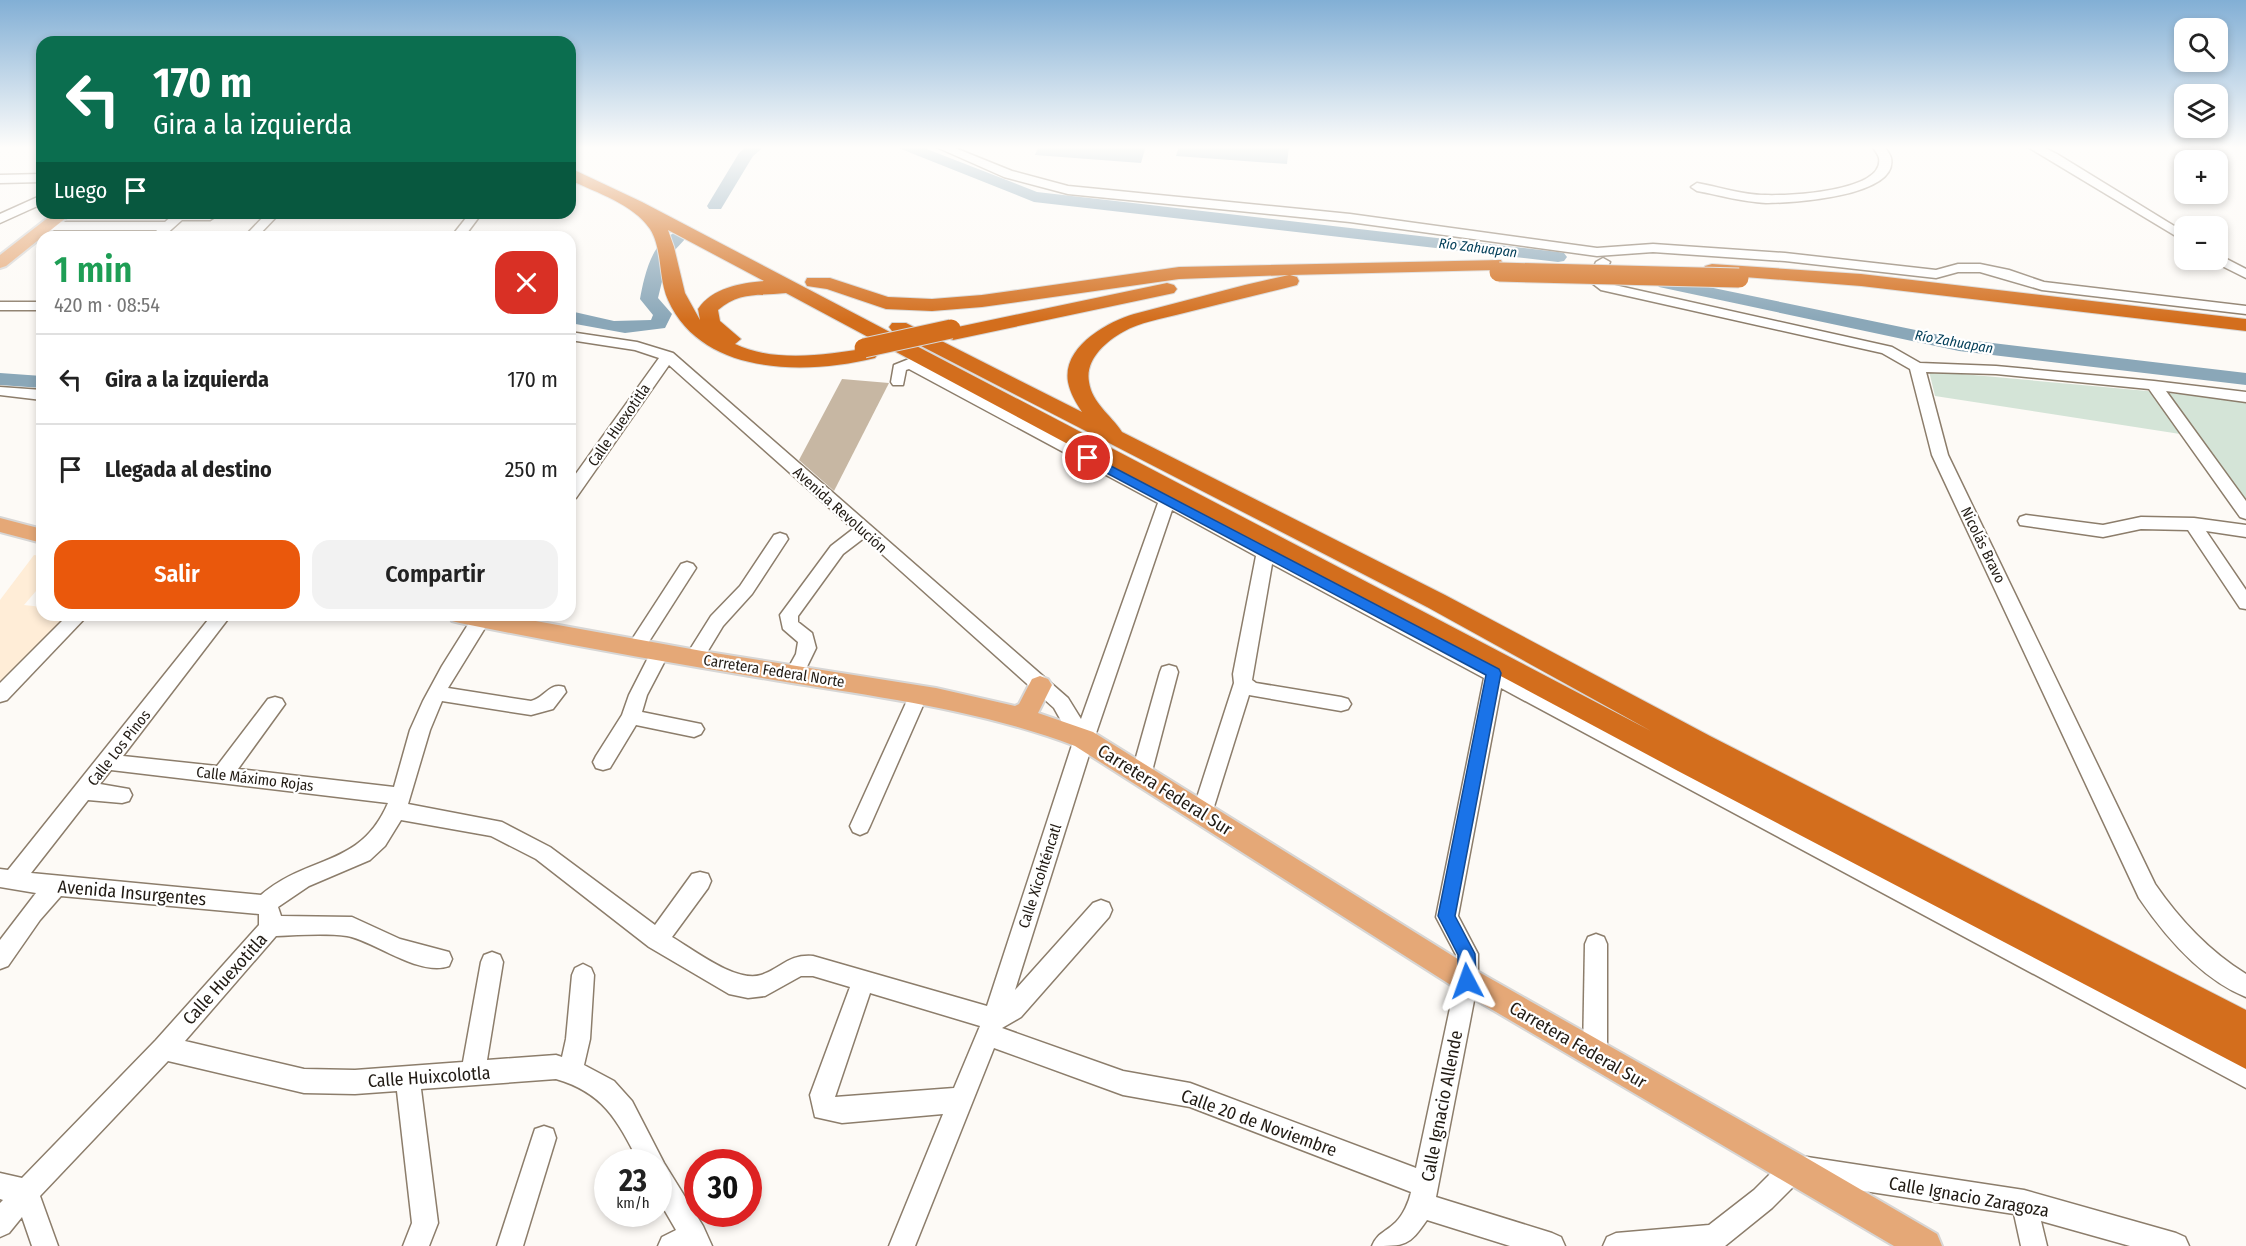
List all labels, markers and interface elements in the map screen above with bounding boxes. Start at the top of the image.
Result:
map controls [2174,18,2228,270]
button: search [2174,18,2228,72]
text: 170 m [153,58,252,108]
icon: left [54,60,132,138]
button: layers [2174,84,2228,138]
text: Gira a la izquierda [153,109,352,141]
button: + [2174,150,2228,204]
icon: arrive [119,174,152,207]
text: Luego [54,177,107,204]
button: − [2174,216,2228,270]
water label: Río Zahuapan [1438,235,1518,261]
text: 1 min [54,248,132,292]
button: close [495,251,558,314]
text: 420 m · 08:54 [54,293,160,317]
water label: Río Zahuapan [1914,327,1994,357]
icon: left [54,363,87,396]
text: Gira a la izquierda [105,366,269,393]
text: 170 m [507,366,558,393]
street label: Calle Huexotitla [584,380,654,470]
pin [1062,432,1113,483]
icon: arrive [1071,441,1104,474]
icon: arrive [54,453,87,486]
text: Llegada al destino [105,456,272,483]
text: 250 m [505,456,558,483]
street label: Avenida Revolución [789,463,891,557]
street label: Nicolás Bravo [1957,504,2009,586]
button: Salir [54,540,300,609]
button: Compartir [312,540,558,609]
street label: Carretera Federal Norte [702,651,846,691]
street label: Calle Los Pinos [84,706,154,790]
street label: Carretera Federal Sur [1094,740,1237,841]
street label: Calle Máximo Rojas [195,763,315,795]
street label: Calle Xicohténcatl [1015,821,1065,931]
street label: Avenida Insurgentes [57,876,208,910]
street label: Calle Huexotitla [178,928,272,1029]
position arrow [1435,949,1499,1013]
street label: Carretera Federal Sur [1506,997,1651,1094]
street label: Calle Ignacio Allende [1417,1029,1467,1183]
street label: Calle Huixcolotla [367,1062,491,1092]
street label: Calle 20 de Noviembre [1178,1085,1340,1161]
speed limit sign: 30 [684,1149,762,1227]
text: 23 [619,1163,647,1199]
street label: Calle Ignacio Zaragoza [1887,1172,2051,1222]
text: km/h [616,1194,650,1212]

